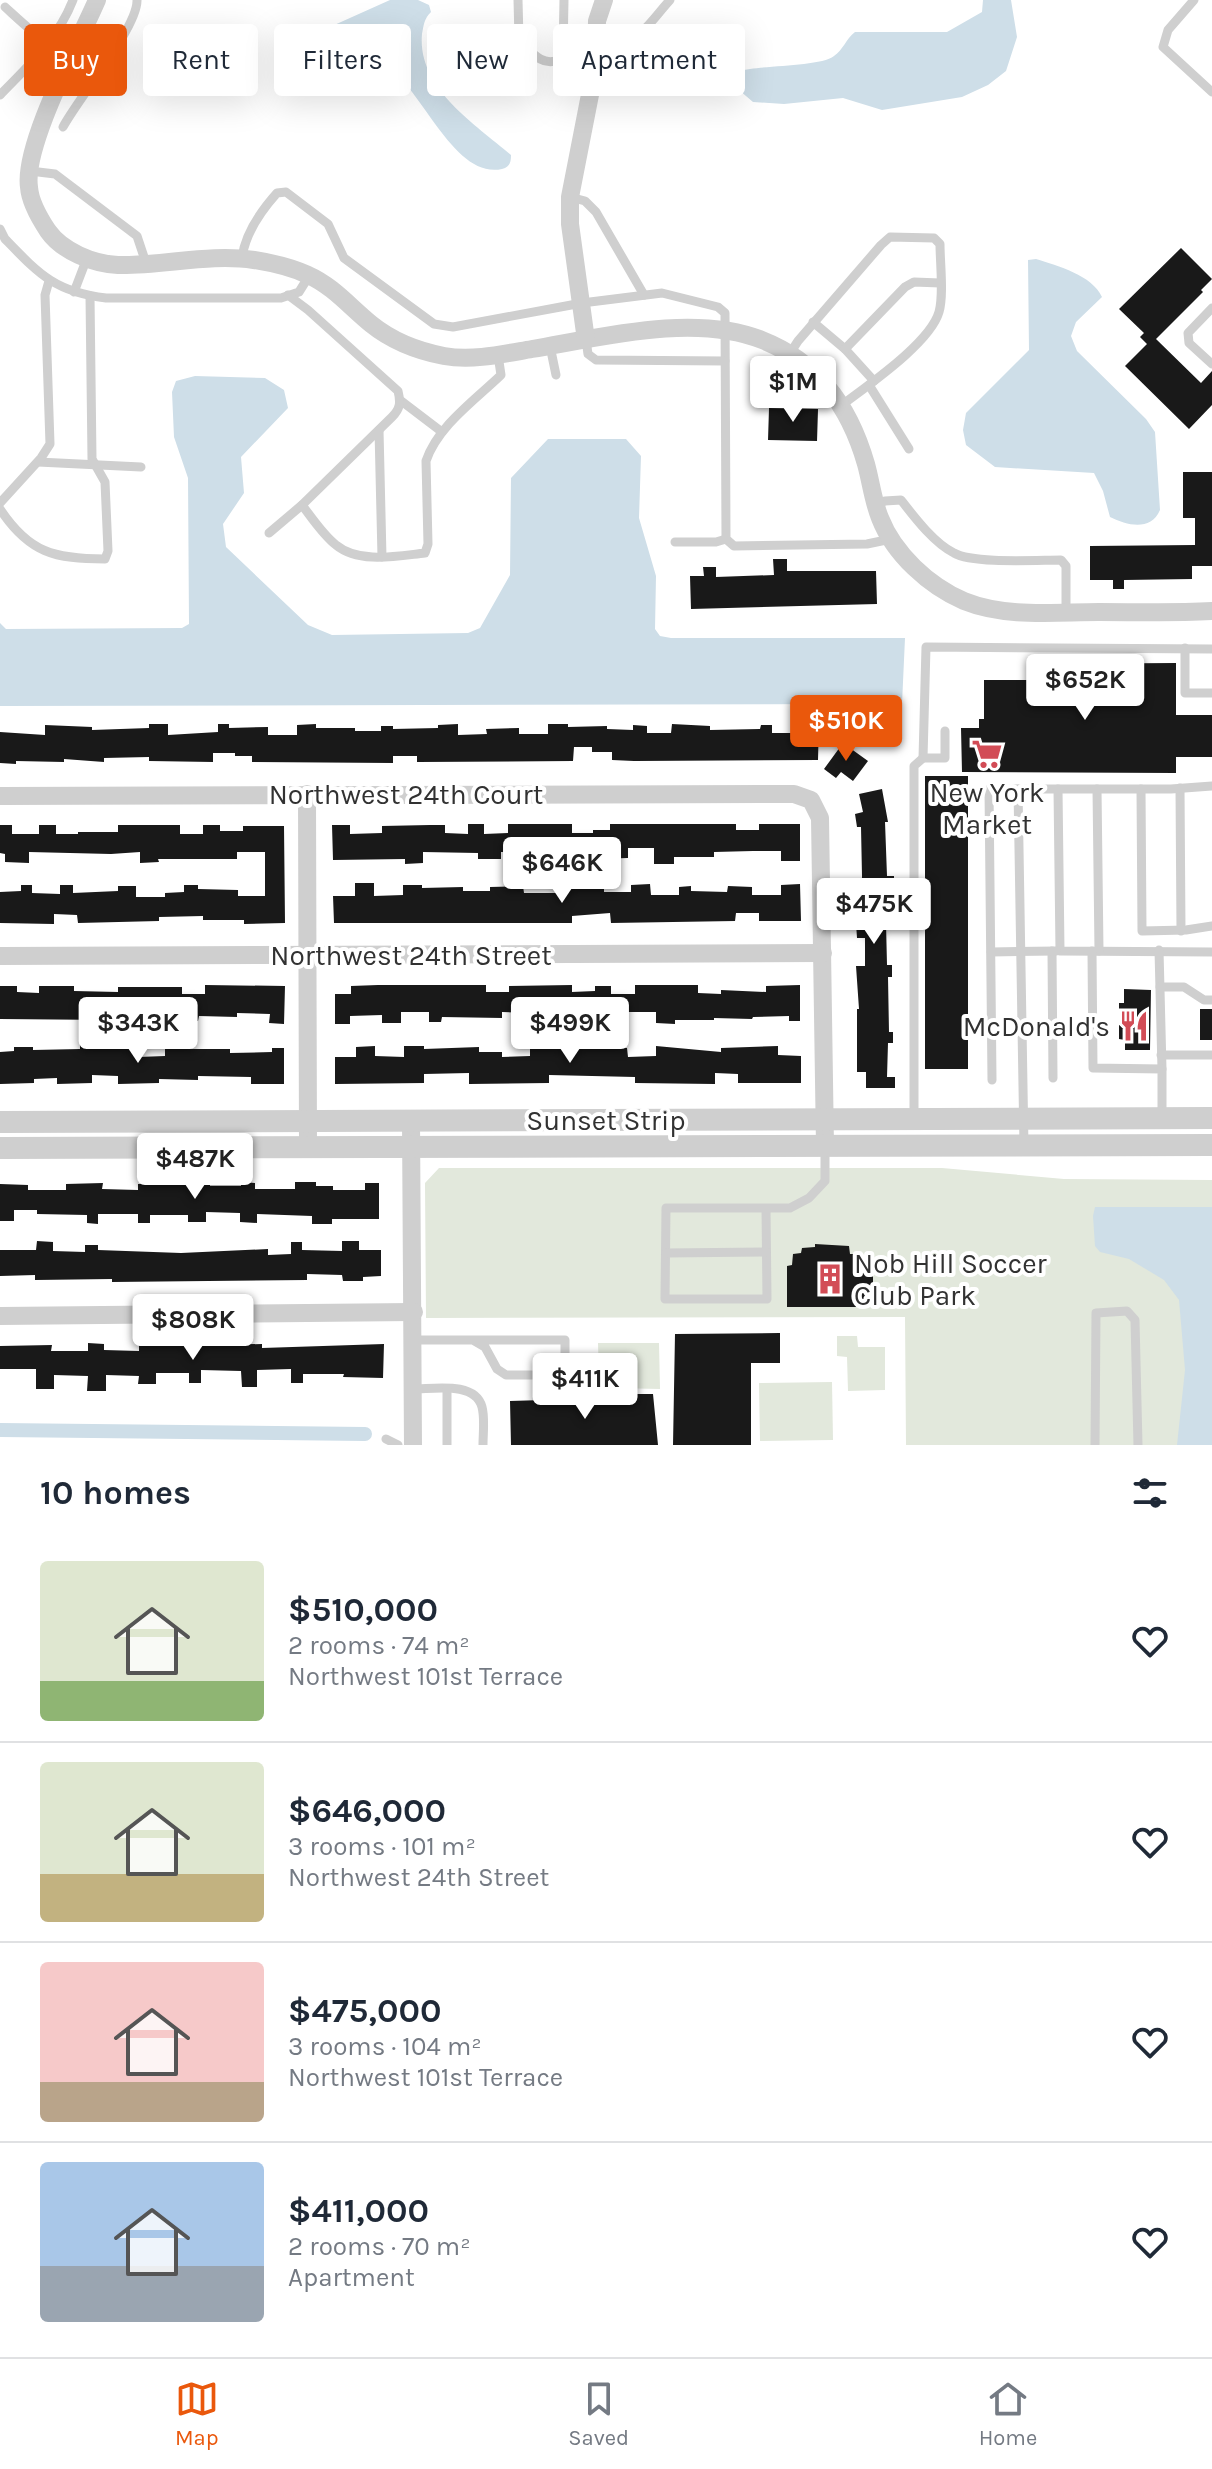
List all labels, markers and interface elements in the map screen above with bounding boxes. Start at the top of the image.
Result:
chip: Buy [24,24,127,96]
chip: Rent [143,24,258,96]
chip: Filters [274,24,411,96]
chip: New [427,24,537,96]
chip: Apartment [553,24,745,96]
pin: $1M [754,356,832,424]
text: $1M [768,366,818,397]
pin: $652K [1029,654,1141,722]
text: $652K [1044,664,1126,695]
pin: $510K [790,695,902,763]
text: $510K [808,705,884,736]
supermarket icon: New York Market [970,737,1004,771]
place label: New York Market [929,776,1045,841]
street label: Northwest 24th Court [269,778,543,811]
pin: $646K [506,837,618,905]
text: $646K [521,847,603,878]
pin: $475K [818,878,930,946]
text: $475K [835,888,913,919]
street label: Northwest 24th Street [270,939,552,972]
pin: $343K [82,997,194,1065]
pin: $499K [514,997,626,1065]
text: $343K [97,1007,179,1038]
text: $499K [529,1007,611,1038]
restaurant icon: McDonald's [1117,1009,1151,1043]
place label: McDonald's [963,1010,1110,1043]
street label: Sunset Strip [526,1104,686,1137]
pin: $487K [139,1133,251,1201]
text: $487K [155,1143,235,1174]
place label: Nob Hill Soccer Club Park [854,1247,1048,1312]
building icon: Nob Hill Soccer Club Park [813,1262,847,1296]
pin: $808K [137,1294,249,1362]
text: $808K [151,1304,235,1335]
pin: $411K [529,1353,641,1421]
text: $411K [551,1363,619,1394]
icon: filters [1128,1471,1172,1515]
text: 10 homes [40,1473,191,1513]
text: $510,000 [288,1590,438,1630]
icon: home [104,1593,200,1689]
icon: heart [1128,1619,1172,1663]
text: 2 rooms · 74 m² [288,1630,470,1661]
text: Northwest 101st Terrace [288,1661,563,1692]
text: $646,000 [288,1791,446,1831]
icon: home [104,1794,200,1890]
icon: heart [1128,1820,1172,1864]
text: 3 rooms · 101 m² [288,1831,476,1862]
text: Northwest 24th Street [288,1862,549,1893]
text: $475,000 [288,1991,441,2031]
icon: home [104,1994,200,2090]
icon: heart [1128,2020,1172,2064]
text: 3 rooms · 104 m² [288,2031,482,2062]
text: Northwest 101st Terrace [288,2062,563,2093]
text: $411,000 [288,2191,429,2231]
icon: home [104,2194,200,2290]
icon: heart [1128,2220,1172,2264]
text: 2 rooms · 70 m² [288,2231,471,2262]
text: Apartment [288,2262,415,2293]
tab: Map [175,2377,219,2451]
tab: Saved [568,2377,629,2451]
tab: Home [979,2377,1037,2451]

